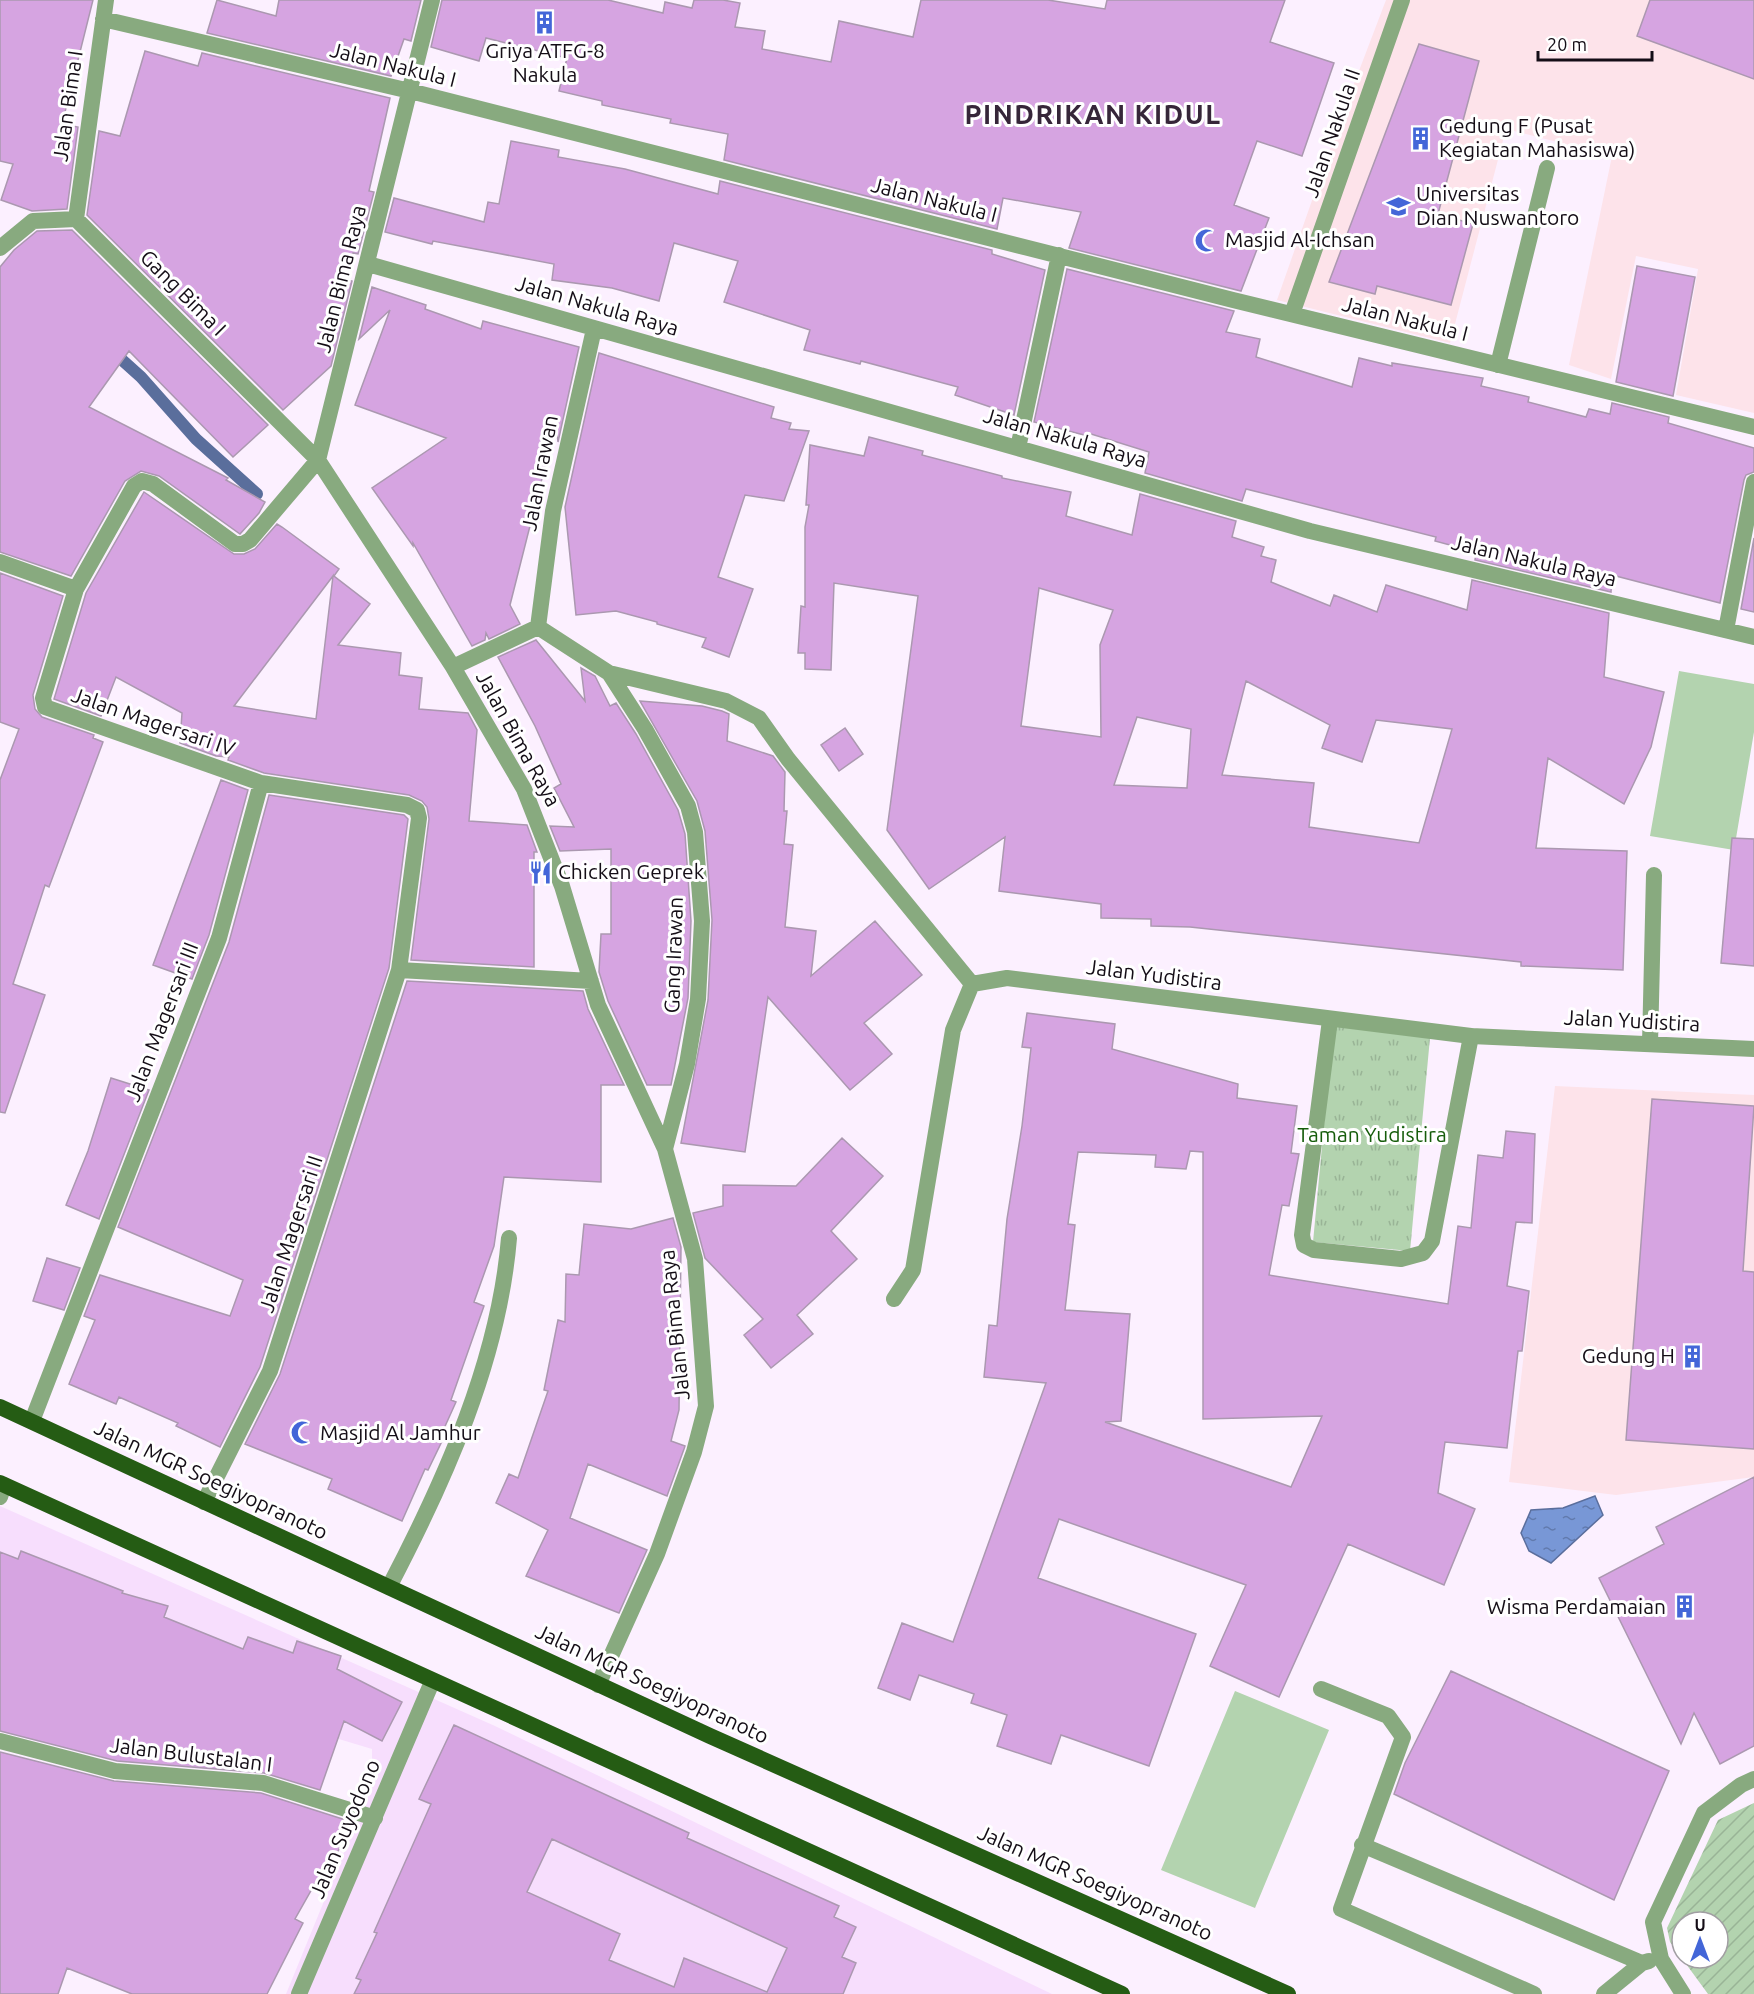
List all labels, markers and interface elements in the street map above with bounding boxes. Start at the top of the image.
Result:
building icon: Griya ATFG-8 Nakula [532,10,558,36]
scale bar [1538,24,1652,62]
text: 20 m [1547,34,1587,54]
street label: Jalan Nakula I [328,37,459,91]
place label: Griya ATFG-8 Nakula [485,38,605,86]
street label: Jalan Bima I [47,49,87,163]
street label: Jalan Nakula II [1298,65,1364,200]
district label: PINDRIKAN KIDUL [964,99,1222,129]
place label: Gedung F (Pusat Kegiatan Mahasiswa) [1439,113,1635,161]
building icon: Gedung F (Pusat Kegiatan Mahasiswa) [1408,125,1434,151]
street label: Jalan Nakula I [869,172,1000,226]
place label: Universitas Dian Nuswantoro [1416,181,1579,229]
school or university icon: Universitas Dian Nuswantoro [1385,193,1411,219]
street label: Jalan Bima Raya [310,203,370,355]
mosque icon: Masjid Al-Ichsan [1194,227,1220,253]
place label: Masjid Al-Ichsan [1225,227,1375,251]
street label: Gang Bima I [136,245,231,340]
street label: Jalan Nakula Raya [513,270,682,340]
street label: Jalan Nakula I [1340,291,1471,345]
street label: Jalan Nakula Raya [981,402,1150,472]
street label: Jalan Irawan [516,413,562,533]
street label: Jalan Nakula Raya [1449,529,1619,591]
street label: Jalan Bima Raya [472,667,566,810]
street label: Jalan Magersari IV [68,682,239,761]
restaurant icon: Chicken Geprek [527,859,553,885]
place label: Chicken Geprek [558,859,705,883]
street label: Gang Irawan [659,896,687,1014]
street label: Jalan Magersari III [120,939,203,1105]
street label: Jalan Yudistira [1085,954,1223,994]
street label: Jalan Yudistira [1563,1004,1701,1036]
park label: Taman Yudistira [1297,1122,1447,1146]
street label: Jalan Magersari II [253,1152,327,1315]
street label: Jalan Bima Raya [654,1249,694,1402]
place label: Gedung H [1582,1343,1675,1367]
building icon: Gedung H [1680,1343,1706,1369]
street label: Jalan MGR Soegiyopranoto [91,1414,332,1544]
mosque icon: Masjid Al Jamhur [289,1420,315,1446]
place label: Masjid Al Jamhur [320,1420,481,1444]
place label: Wisma Perdamaian [1487,1594,1666,1618]
building icon: Wisma Perdamaian [1671,1594,1697,1620]
street label: Jalan MGR Soegiyopranoto [532,1618,773,1748]
street label: Jalan Bulustalan I [108,1732,274,1776]
street label: Jalan Suyodono [304,1756,384,1902]
street label: Jalan MGR Soegiyopranoto [974,1819,1217,1945]
north arrow [1670,1910,1730,1970]
text: U [1694,1916,1706,1934]

